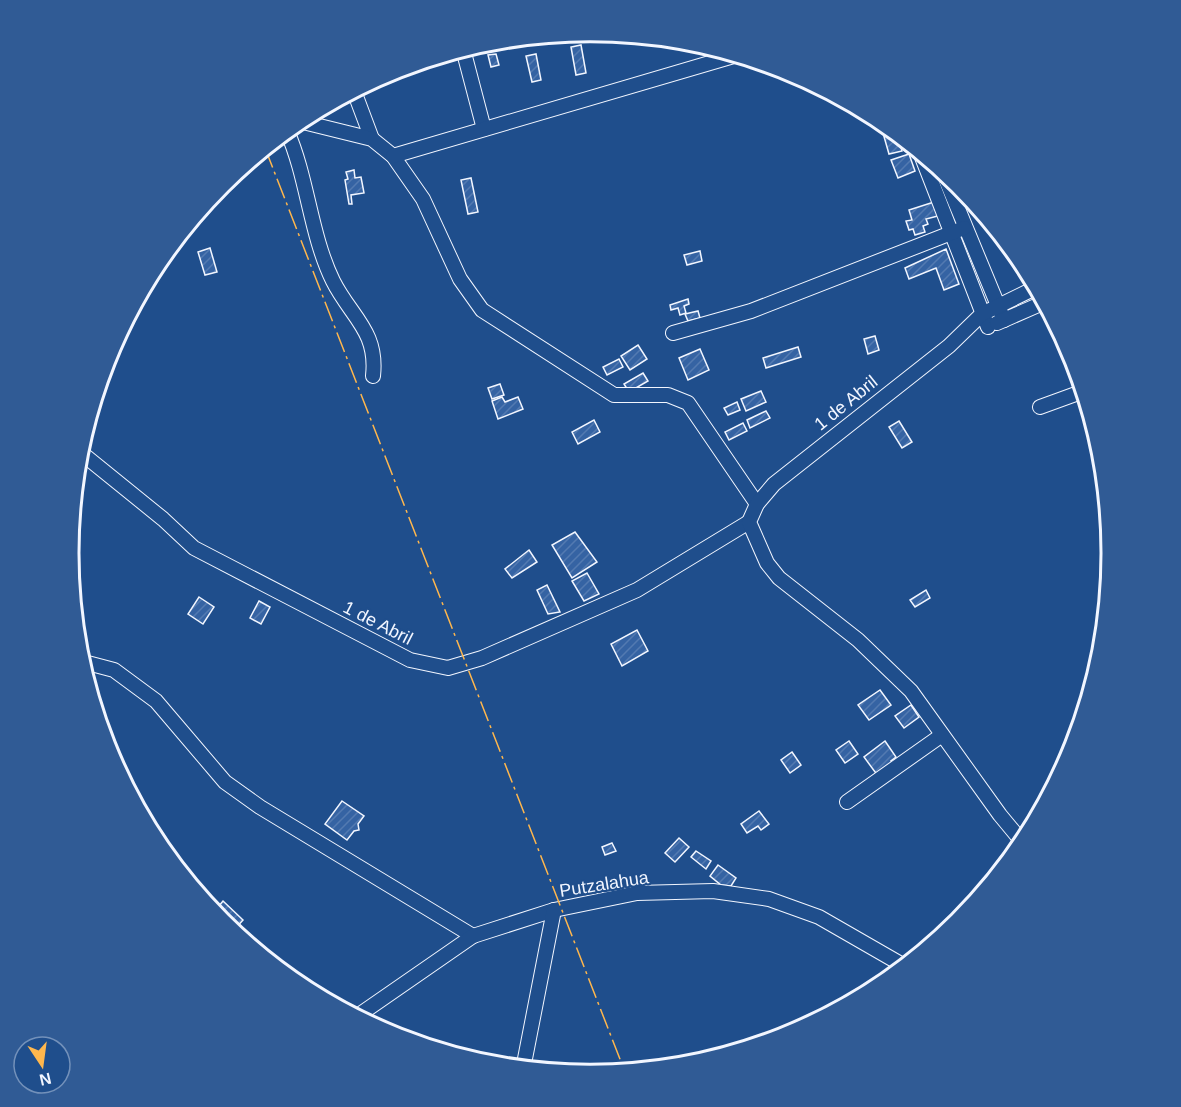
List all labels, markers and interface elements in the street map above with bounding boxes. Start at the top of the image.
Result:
street label: 1 de Abril [811,372,881,434]
street label: 1 de Abril [340,597,416,649]
street label: Putzalahua [558,867,651,901]
north arrow [12,1035,72,1095]
text: N [38,1070,53,1089]

